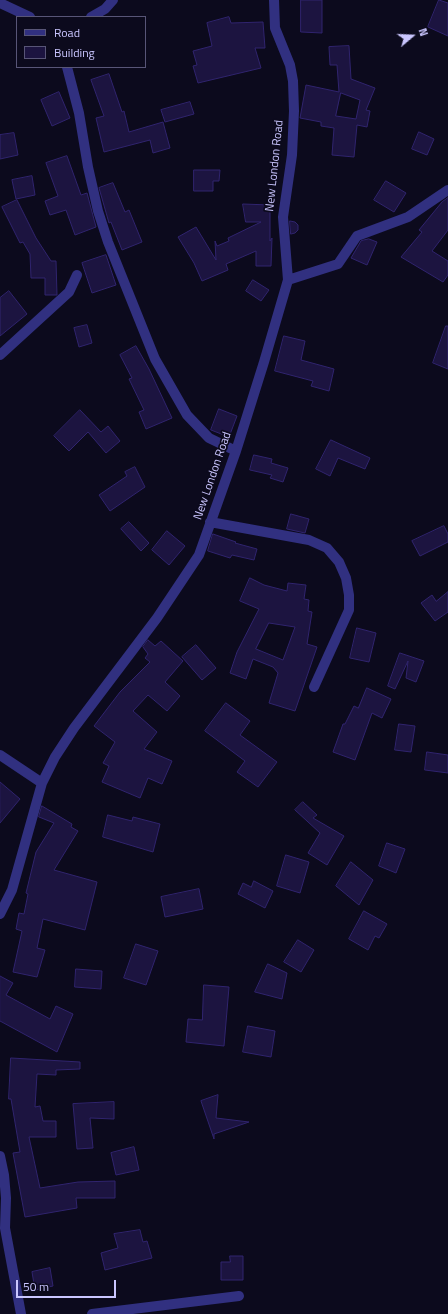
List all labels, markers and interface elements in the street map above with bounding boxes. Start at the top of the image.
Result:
legend [16,16,146,68]
north arrow [392,16,432,56]
text: Road [54,23,80,42]
text: N [415,26,432,38]
text: Building [54,43,95,62]
street label: New London Road [263,119,287,213]
street label: New London Road [191,430,235,522]
scale bar [18,1272,118,1298]
text: 50 m [23,1277,49,1296]

